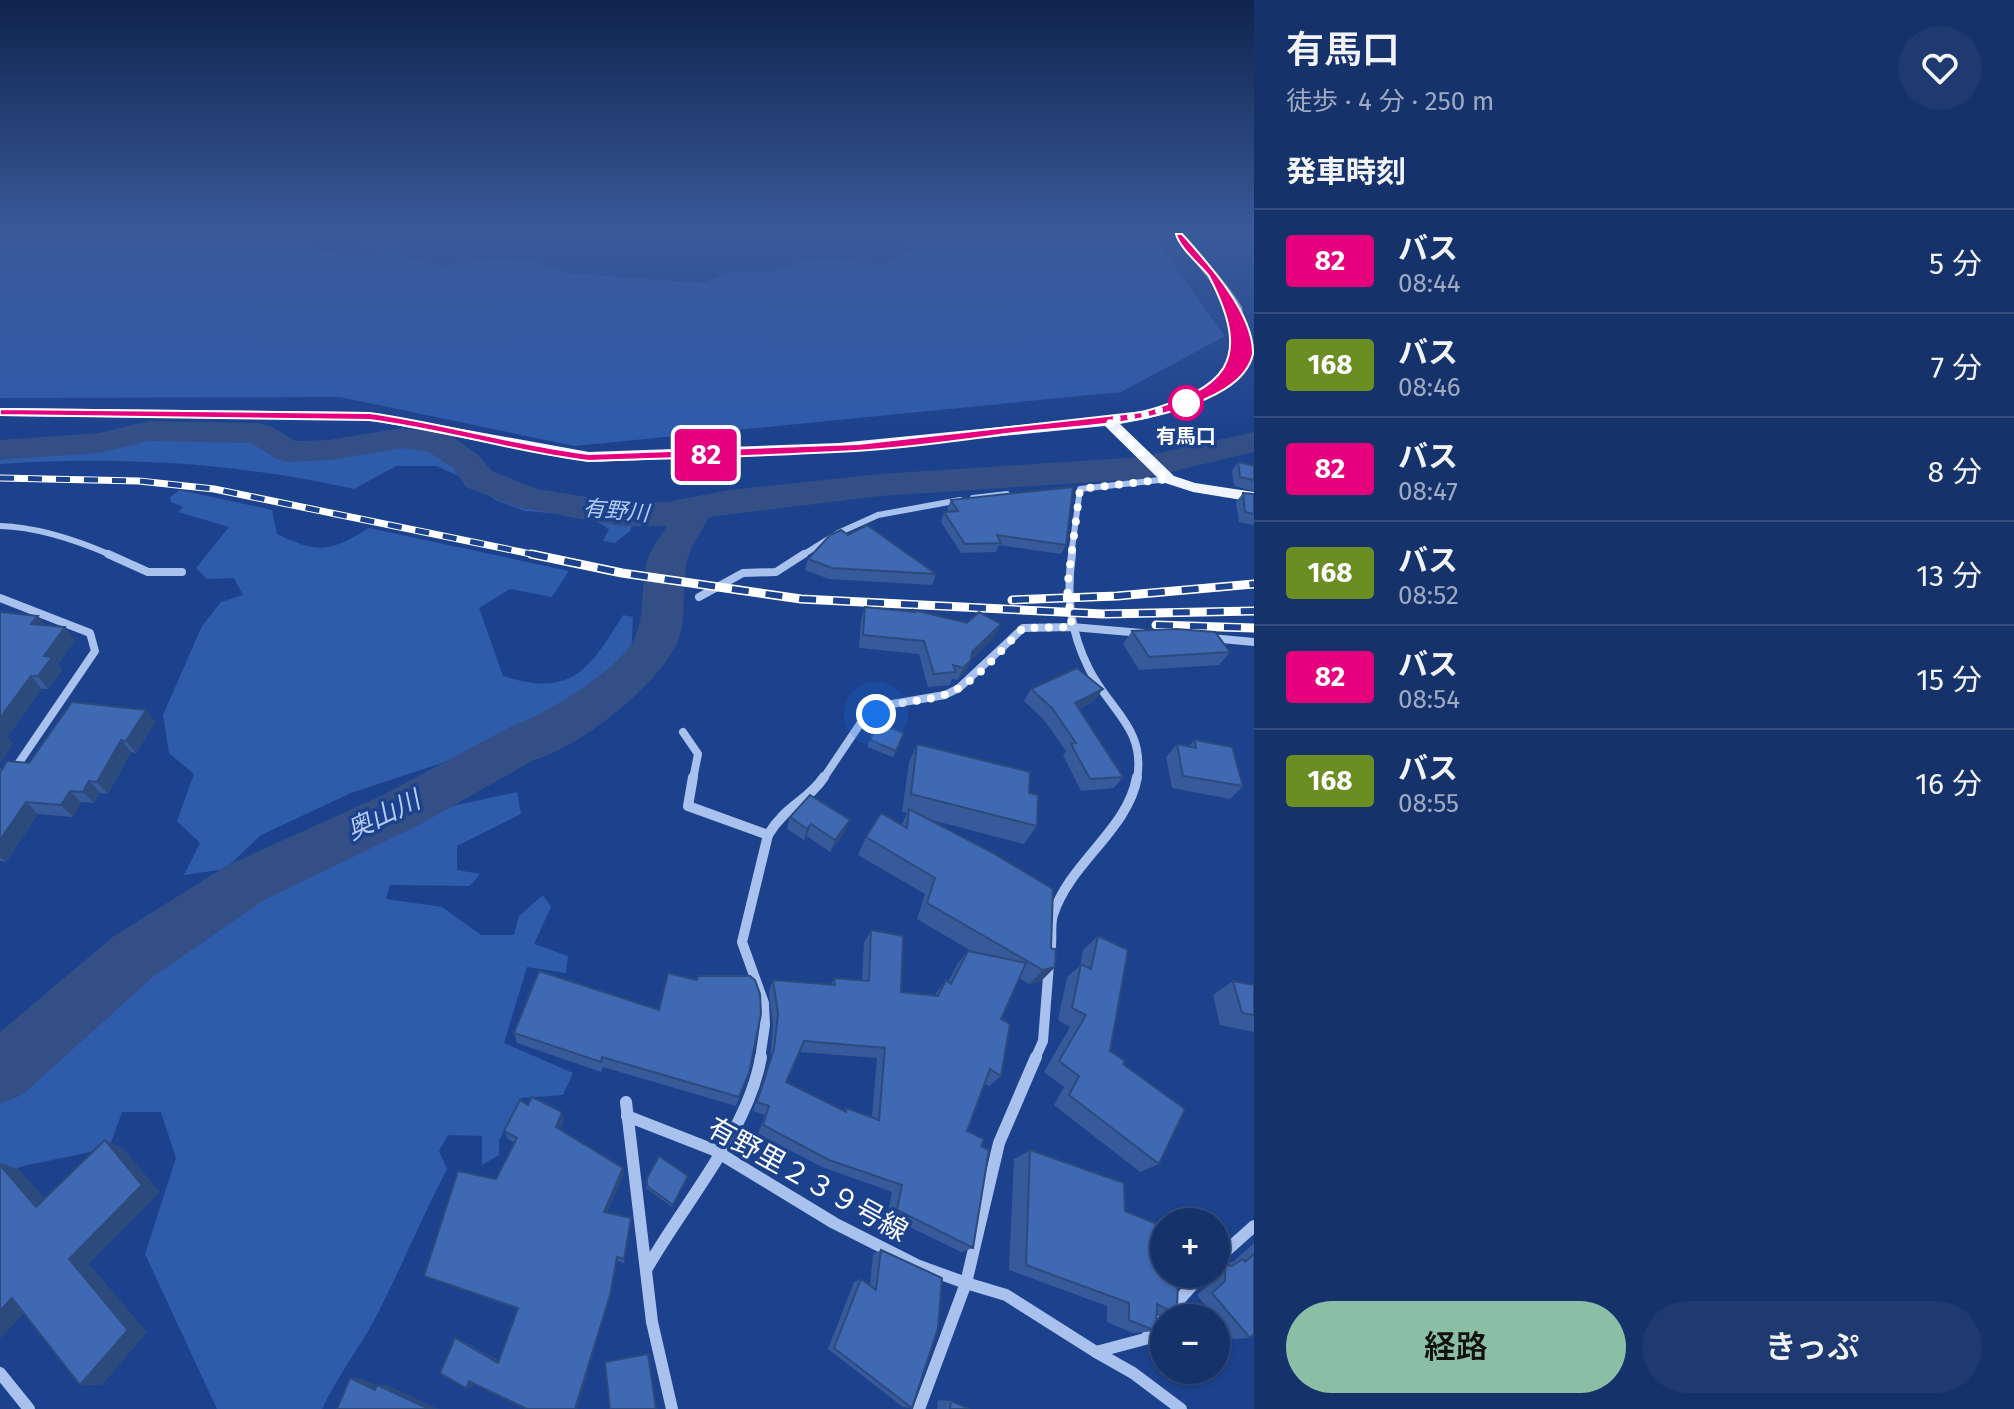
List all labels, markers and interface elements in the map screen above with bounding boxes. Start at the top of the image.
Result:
button: heart [1898,26,1982,110]
text: 有馬口 [1286,27,1400,73]
text: 徒歩 · 4 分 · 250 m [1286,86,1494,117]
text: 発車時刻 [1286,154,1406,190]
text: バス [1398,231,1458,267]
text: 82 [1315,244,1345,277]
text: 5 分 [1929,246,1982,282]
text: 08:44 [1398,268,1461,299]
text: バス [1398,335,1458,371]
text: 168 [1307,348,1353,381]
text: 7 分 [1931,350,1982,386]
text: 08:46 [1398,372,1461,403]
marker: 有馬口 [1169,386,1203,420]
place label: 有馬口 [1156,424,1216,448]
line badge: 82 [670,429,742,481]
text: 82 [691,438,721,471]
text: バス [1398,439,1458,475]
text: 82 [1315,452,1345,485]
text: 8 分 [1928,454,1982,490]
text: 08:47 [1398,476,1458,507]
water label: 有野川 [582,494,652,527]
text: バス [1398,543,1458,579]
text: 168 [1307,556,1353,589]
text: 13 分 [1916,558,1982,594]
text: 08:52 [1398,580,1459,611]
text: バス [1398,647,1458,683]
text: 82 [1315,660,1345,693]
text: 15 分 [1916,662,1982,698]
text: 08:54 [1398,684,1460,715]
your location [856,694,896,734]
text: バス [1398,751,1458,787]
text: 168 [1307,764,1353,797]
text: 16 分 [1915,766,1982,802]
water label: 奥山川 [341,783,428,846]
text: 08:55 [1398,788,1459,819]
street label: 有野里２３９号線 [702,1111,914,1248]
map controls [1150,1208,1230,1384]
button: + [1150,1208,1230,1288]
button: 経路 [1286,1301,1626,1393]
button: きっぷ [1642,1301,1982,1393]
button: − [1150,1304,1230,1384]

